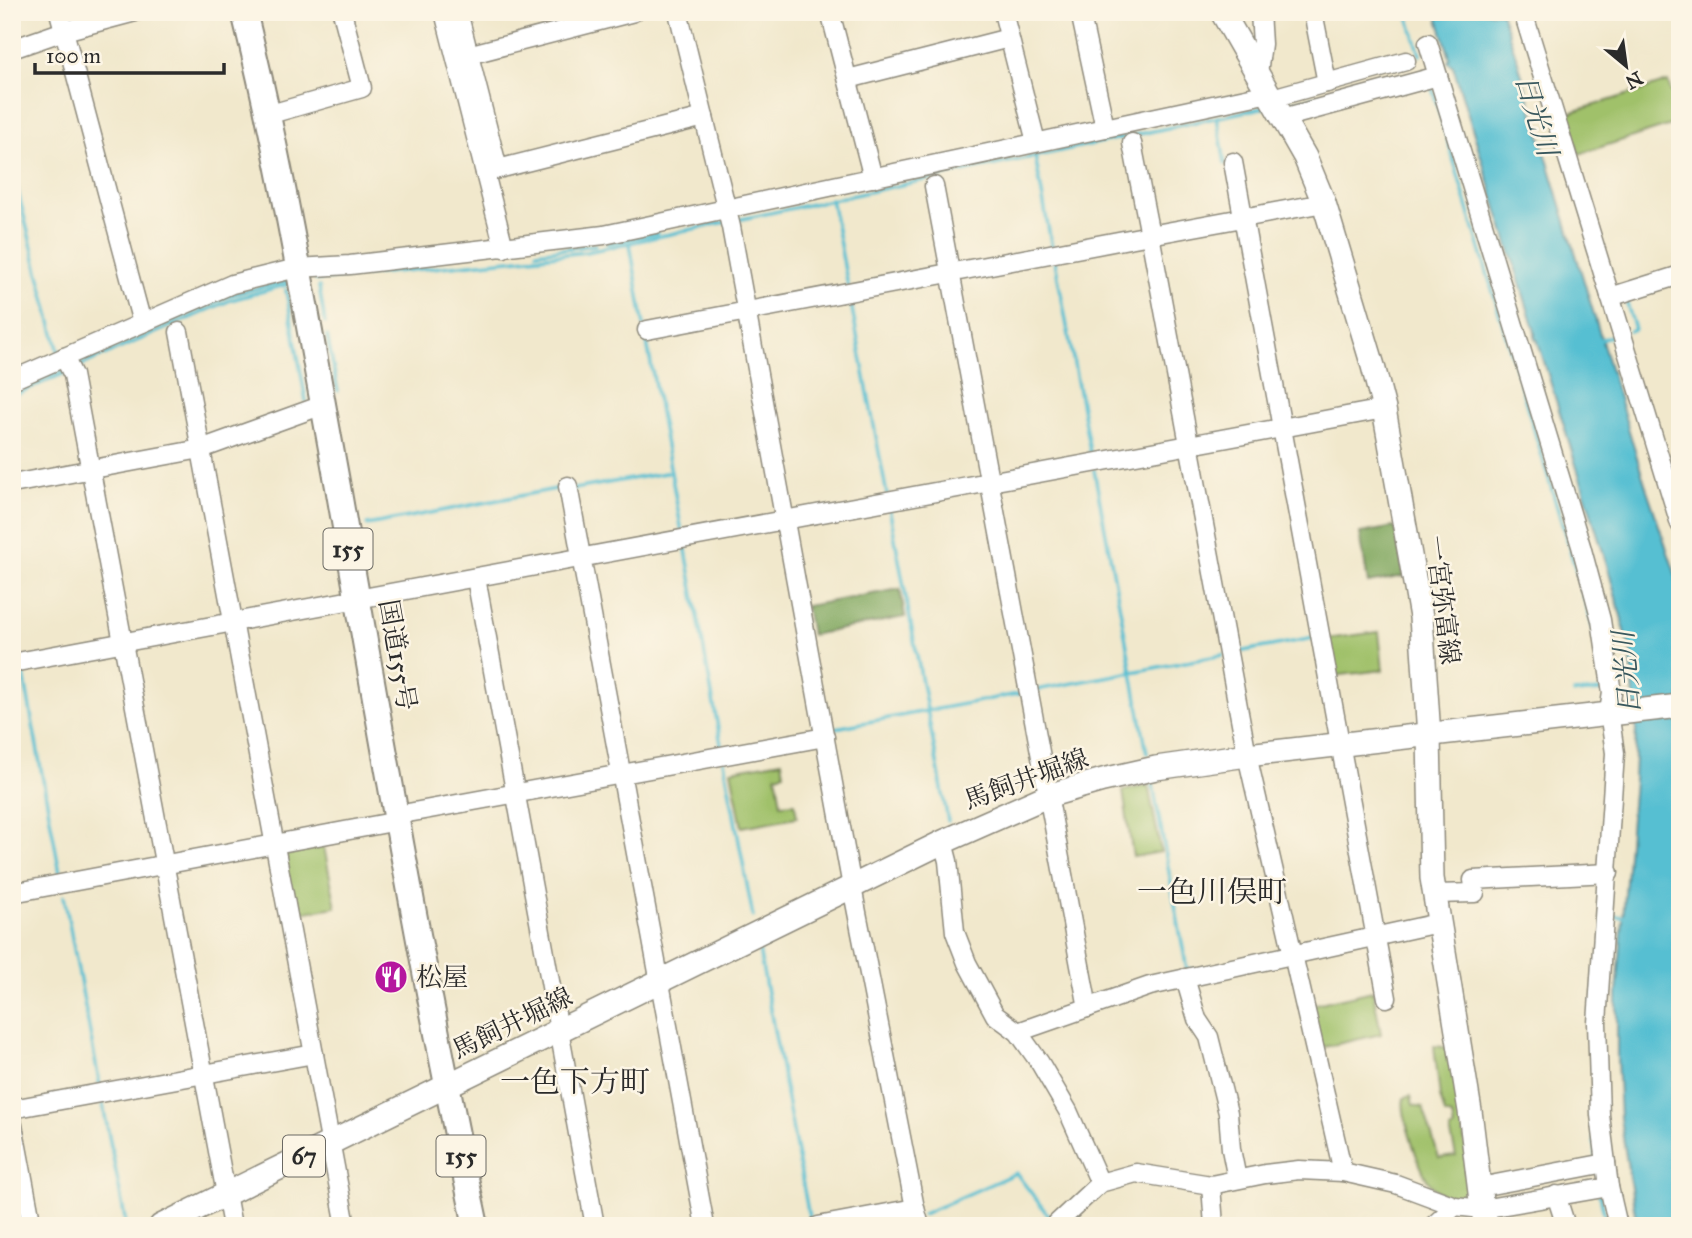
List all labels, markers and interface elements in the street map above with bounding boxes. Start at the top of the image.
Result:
scale bar [35,32,224,76]
north arrow [1590,32,1660,102]
text: 100 m [46,43,101,69]
text: N [1621,66,1647,94]
water label: 日光川 [1508,70,1566,163]
road number: 155 [324,528,372,570]
street label: 一宮弥富線 [1419,534,1467,666]
street label: 国道155号 [372,597,424,713]
water label: 日光川 [1605,627,1648,716]
street label: 馬飼井堀線 [959,742,1093,816]
district label: 一色川俣町 [1137,874,1287,910]
restaurant icon: 松屋 [372,958,410,996]
place label: 松屋 [416,961,468,993]
street label: 馬飼井堀線 [447,980,577,1066]
district label: 一色下方町 [500,1064,650,1100]
road number: 67 [283,1136,325,1176]
road number: 155 [436,1136,486,1176]

